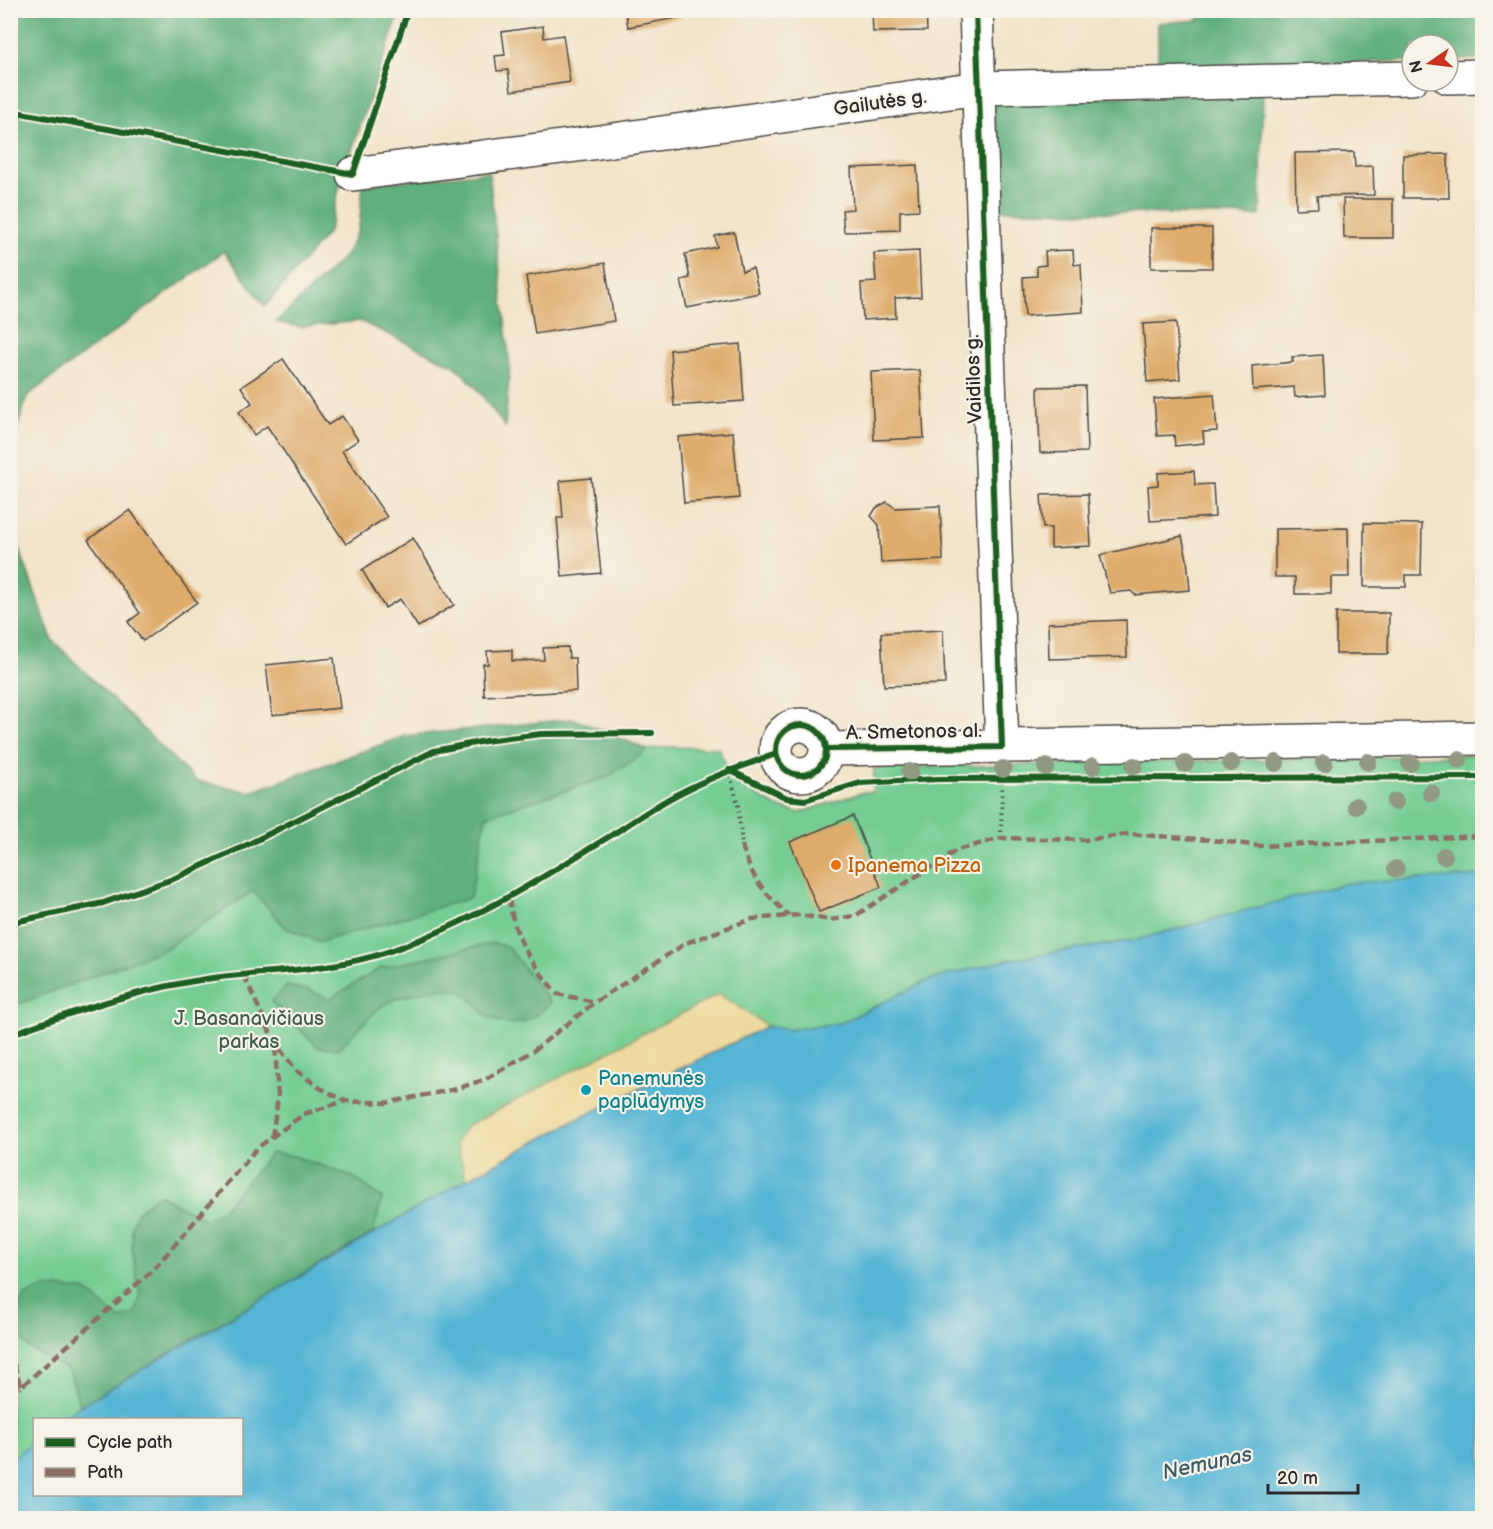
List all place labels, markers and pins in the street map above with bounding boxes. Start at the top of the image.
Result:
place label: Ipanema Pizza [848,854,981,878]
marker: Ipanema Pizza [829,858,843,872]
place label: Panemunės paplūdymys [598,1067,704,1114]
marker: Panemunės paplūdymys [579,1083,593,1097]

